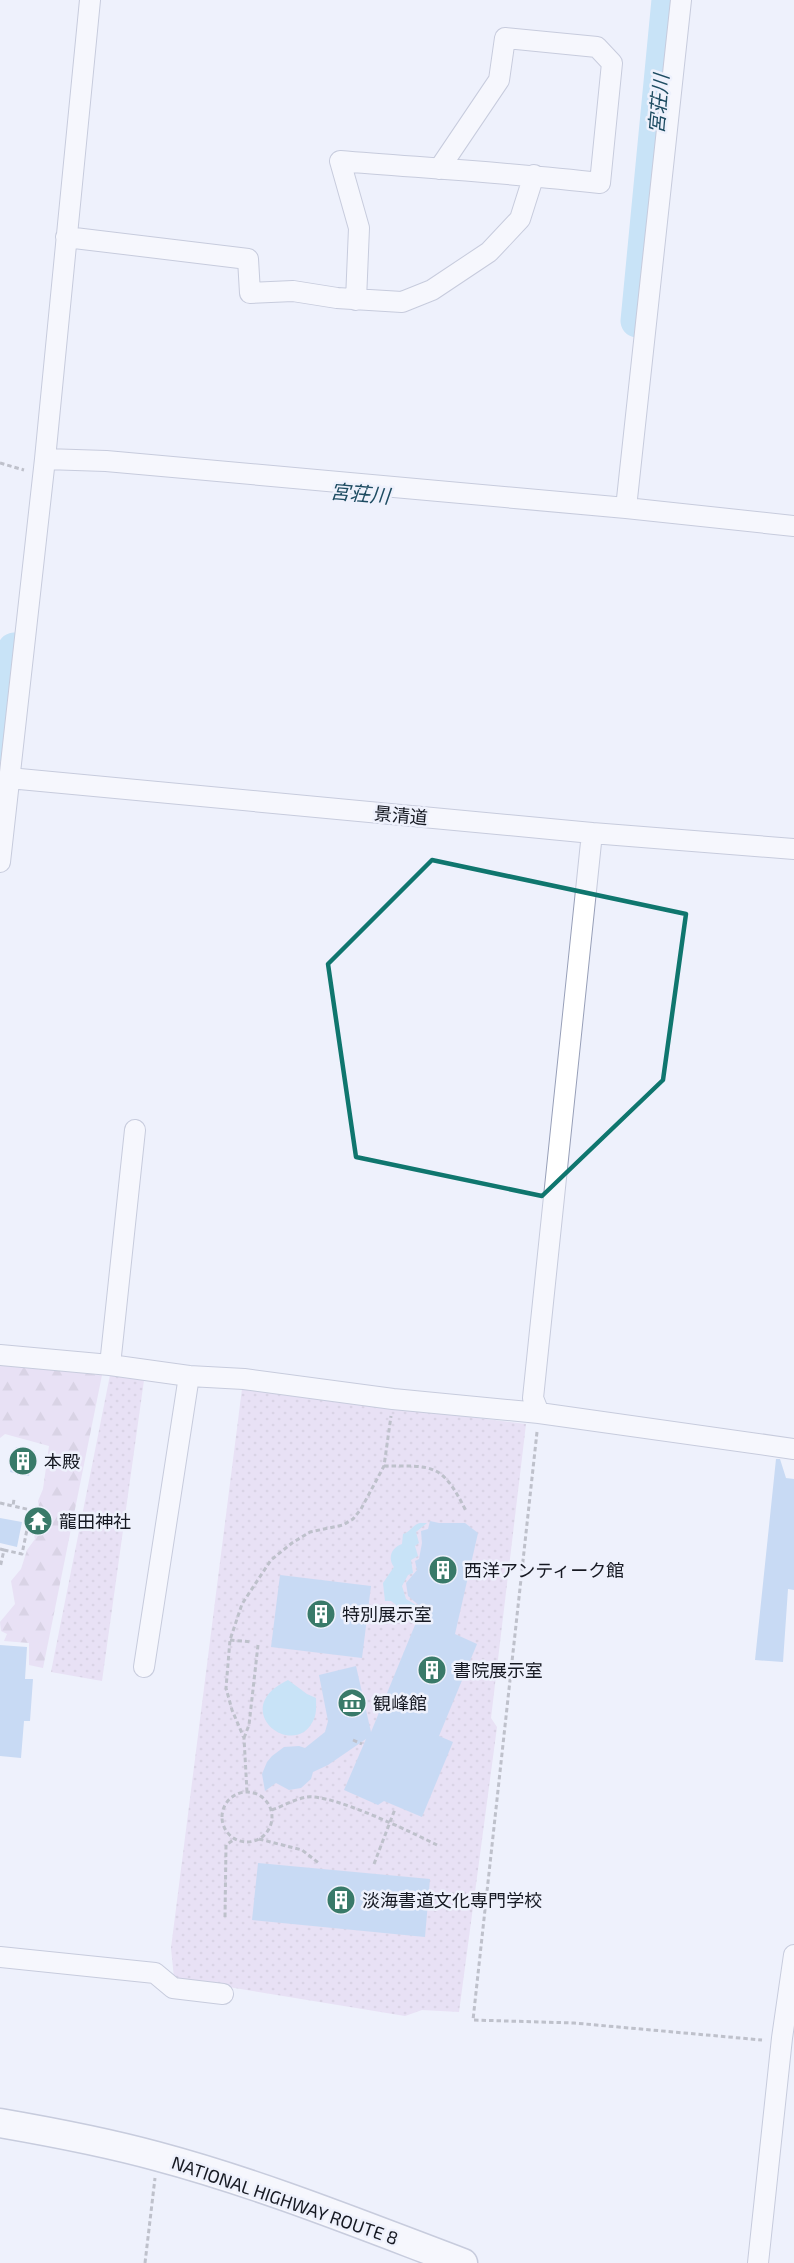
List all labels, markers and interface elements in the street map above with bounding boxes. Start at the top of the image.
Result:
water label: 宮荘川 [643,71,673,135]
water label: 宮荘川 [329,478,393,508]
street label: 景清道 [373,802,429,828]
building icon: 本殿 [7,1445,39,1477]
place label: 本殿 [44,1450,80,1472]
temple icon: 龍田神社 [22,1505,54,1537]
place label: 龍田神社 [59,1510,131,1532]
building icon: 西洋アンティーク館 [427,1554,459,1586]
place label: 西洋アンティーク館 [464,1559,624,1581]
building icon: 特別展示室 [305,1598,337,1630]
place label: 特別展示室 [342,1603,432,1625]
building icon: 書院展示室 [416,1654,448,1686]
place label: 書院展示室 [453,1659,543,1681]
museum icon: 観峰館 [336,1687,368,1719]
place label: 観峰館 [373,1692,427,1714]
building icon: 淡海書道文化専門学校 [325,1884,357,1916]
place label: 淡海書道文化専門学校 [362,1889,542,1911]
street label: NATIONAL HIGHWAY ROUTE 8 [169,2151,401,2249]

